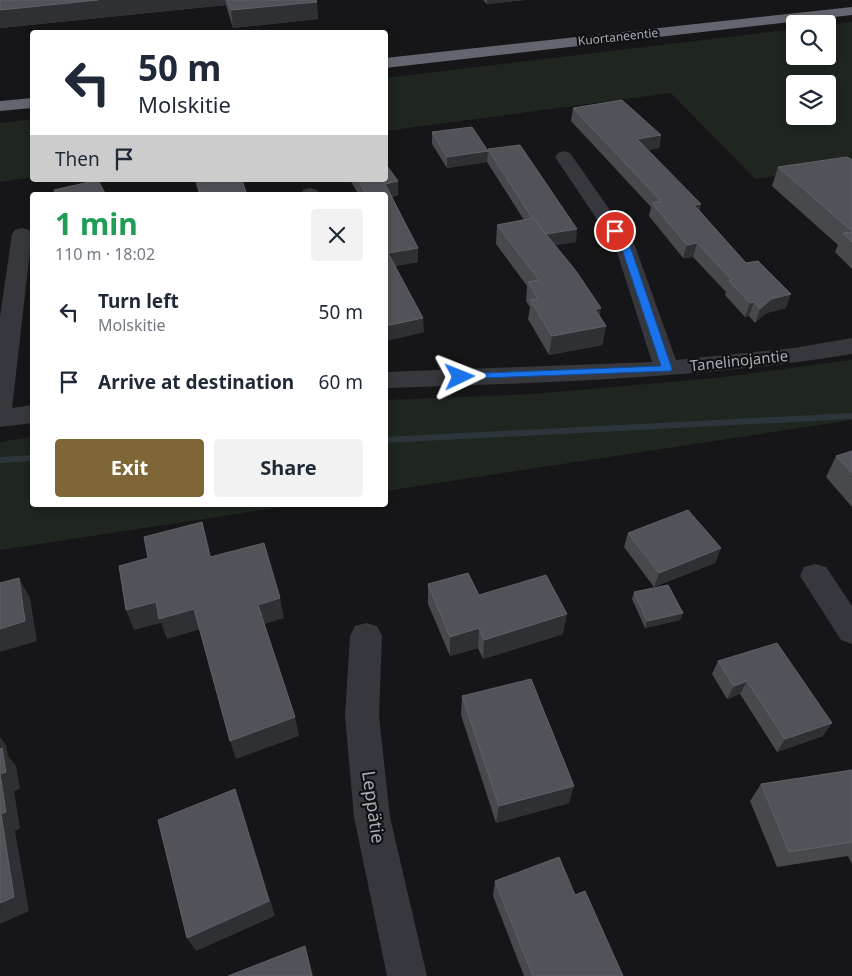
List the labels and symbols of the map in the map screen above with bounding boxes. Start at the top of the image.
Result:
street label: Kuortaneentie [577,24,659,49]
pin [594,210,636,252]
street label: Tanelinojantie [689,345,789,375]
position arrow [433,350,485,402]
street label: Leppätie [357,769,391,845]

